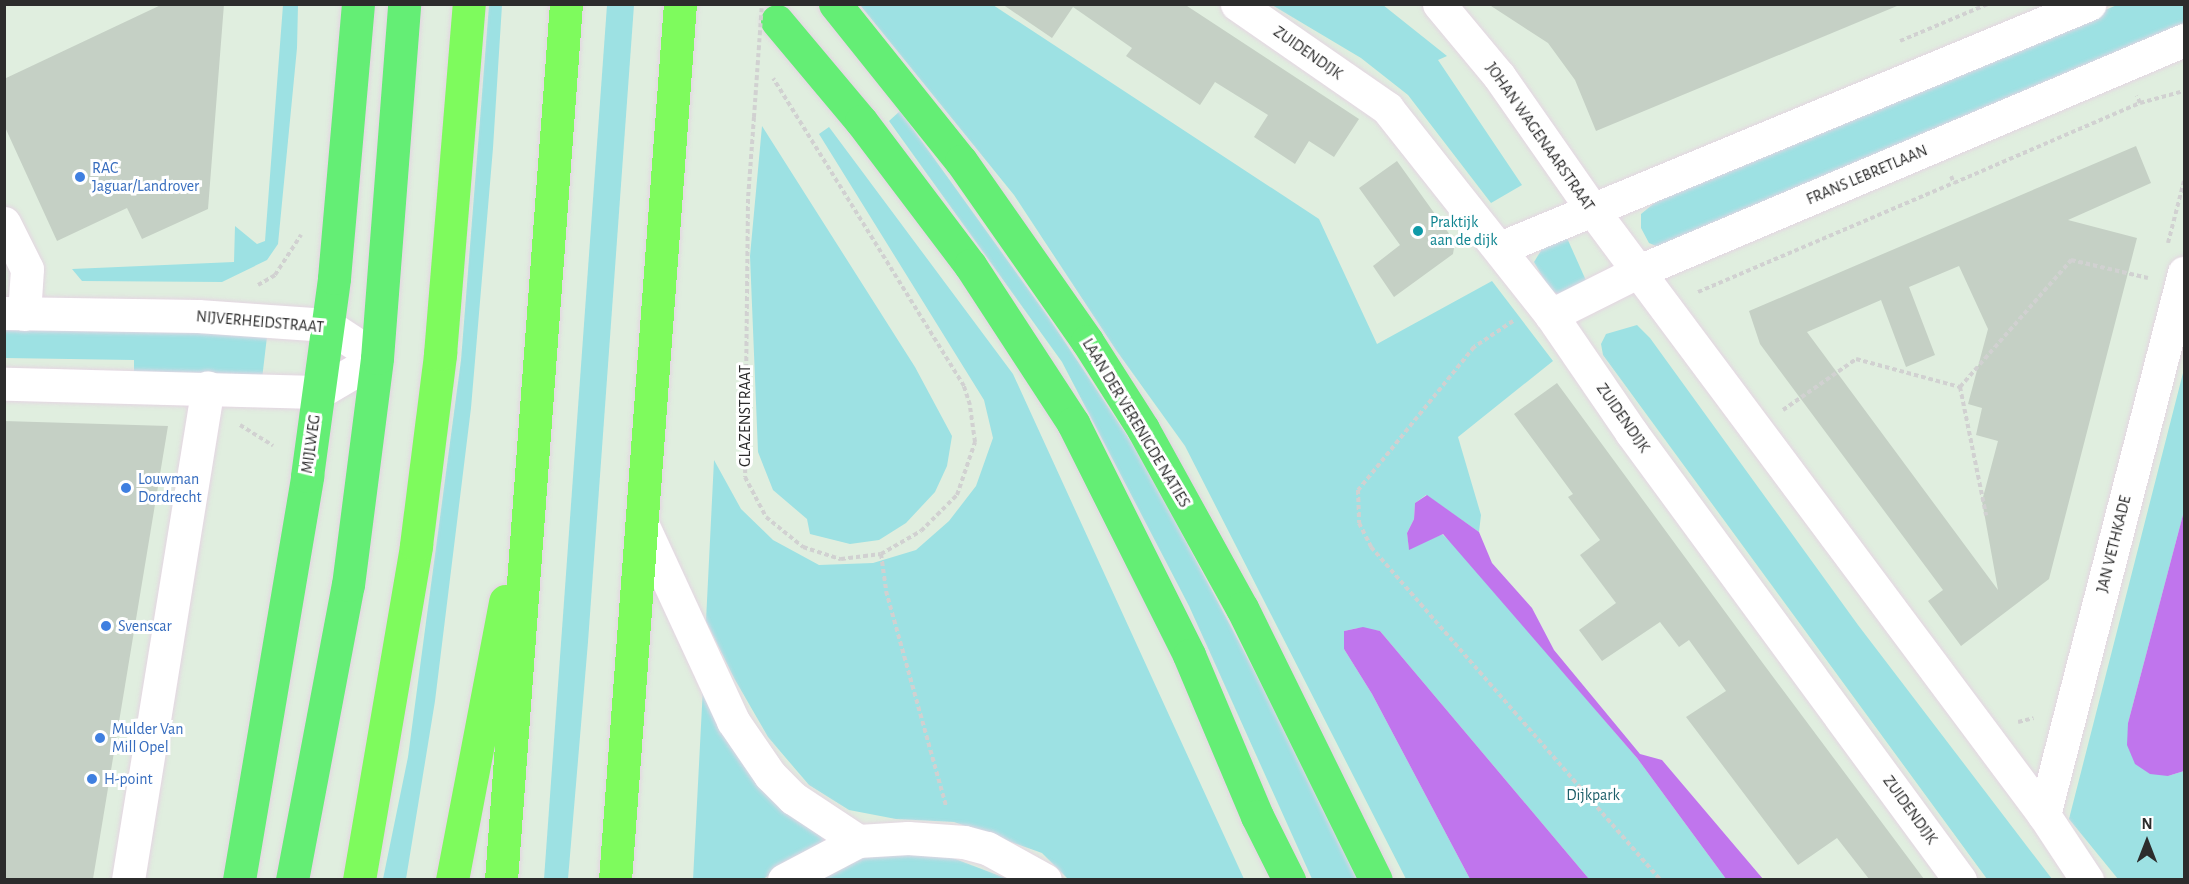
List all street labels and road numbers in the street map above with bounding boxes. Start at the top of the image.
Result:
street label: ZUIDENDIJK [1270,22,1346,84]
street label: JOHAN WAGENAARSTRAAT [1481,59,1599,215]
street label: FRANS LEBRETLAAN [1804,141,1930,209]
street label: NIJVERHEIDSTRAAT [195,307,325,337]
street label: LAAN DER VERENIGDE NATIES [1078,335,1194,511]
street label: GLAZENSTRAAT [735,365,755,467]
street label: ZUIDENDIJK [1592,380,1654,456]
street label: MIJLWEG [297,413,325,475]
street label: JAN VETHKADE [2093,493,2135,595]
street label: ZUIDENDIJK [1879,772,1941,848]

